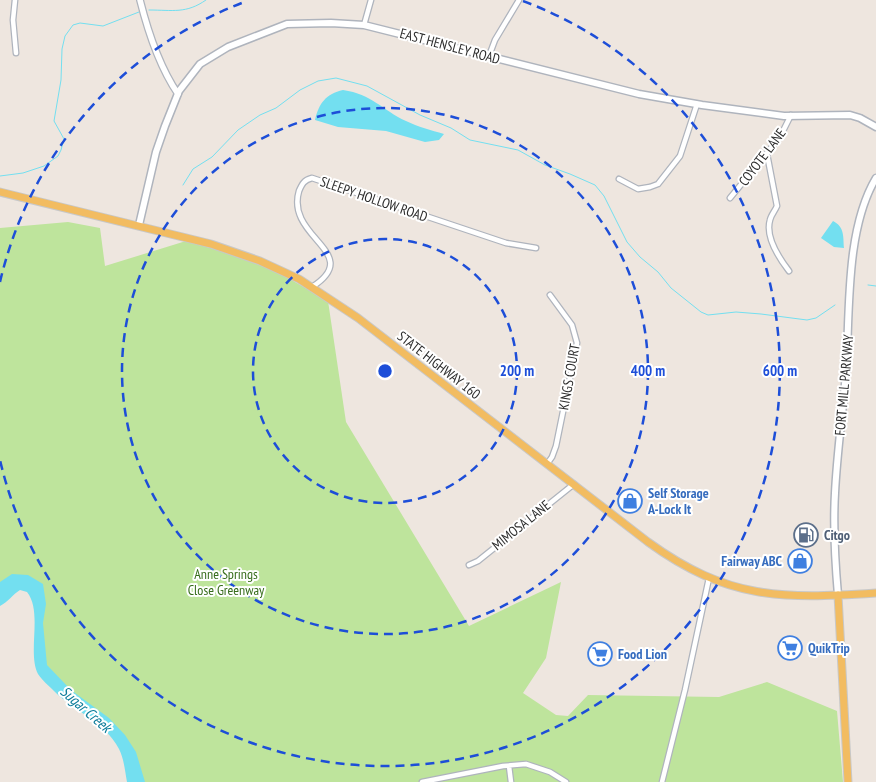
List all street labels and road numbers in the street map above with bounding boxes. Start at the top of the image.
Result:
street label: EAST HENSLEY ROAD [398,24,502,68]
street label: COYOTE LANE [734,125,790,189]
street label: SLEEPY HOLLOW ROAD [318,172,430,226]
street label: STATE HIGHWAY 160 [394,327,484,403]
street label: FORT MILL PARKWAY [831,333,857,436]
street label: KINGS COURT [554,342,584,412]
street label: MIMOSA LANE [488,496,554,554]

